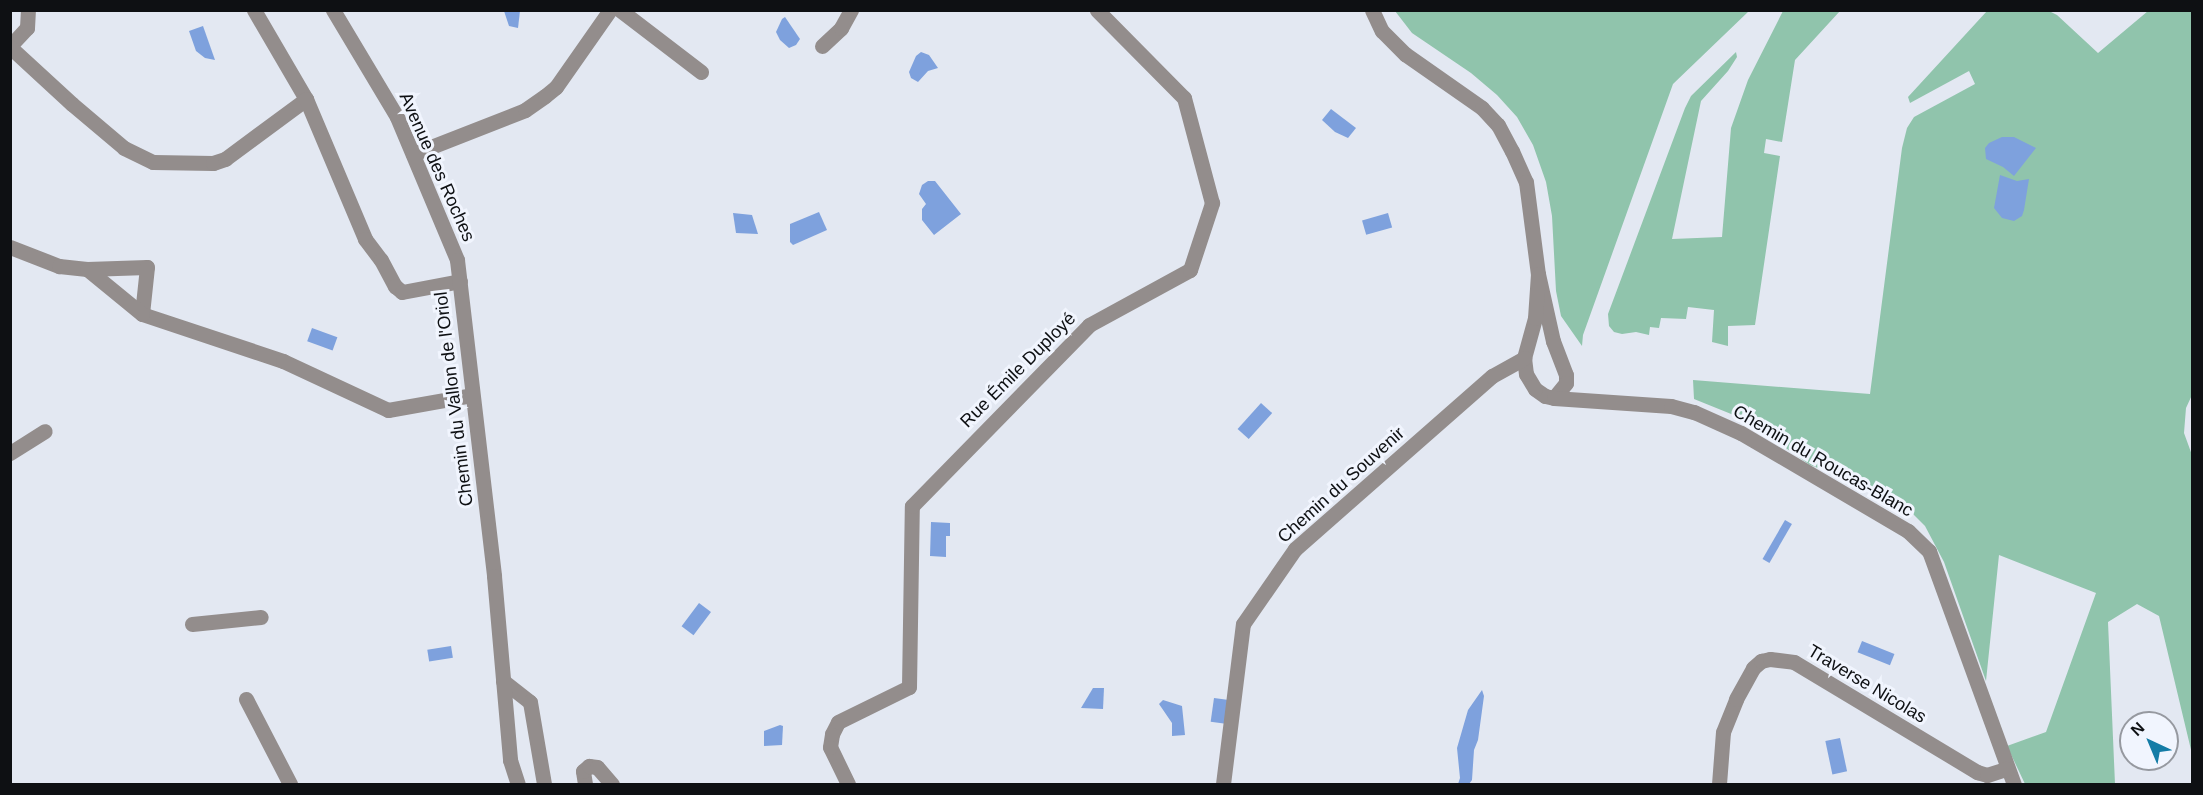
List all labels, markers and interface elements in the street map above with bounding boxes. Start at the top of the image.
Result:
street label: Avenue des Roches [394,89,480,245]
street label: Chemin du Vallon de l'Oriol [430,290,478,508]
street label: Rue Émile Duployé [956,308,1080,432]
street label: Chemin du Roucas-Blanc [1729,401,1917,521]
street label: Chemin du Souvenir [1273,422,1409,548]
street label: Traverse Nicolas [1804,640,1930,728]
north arrow [2119,711,2179,771]
text: N [2127,719,2148,739]

